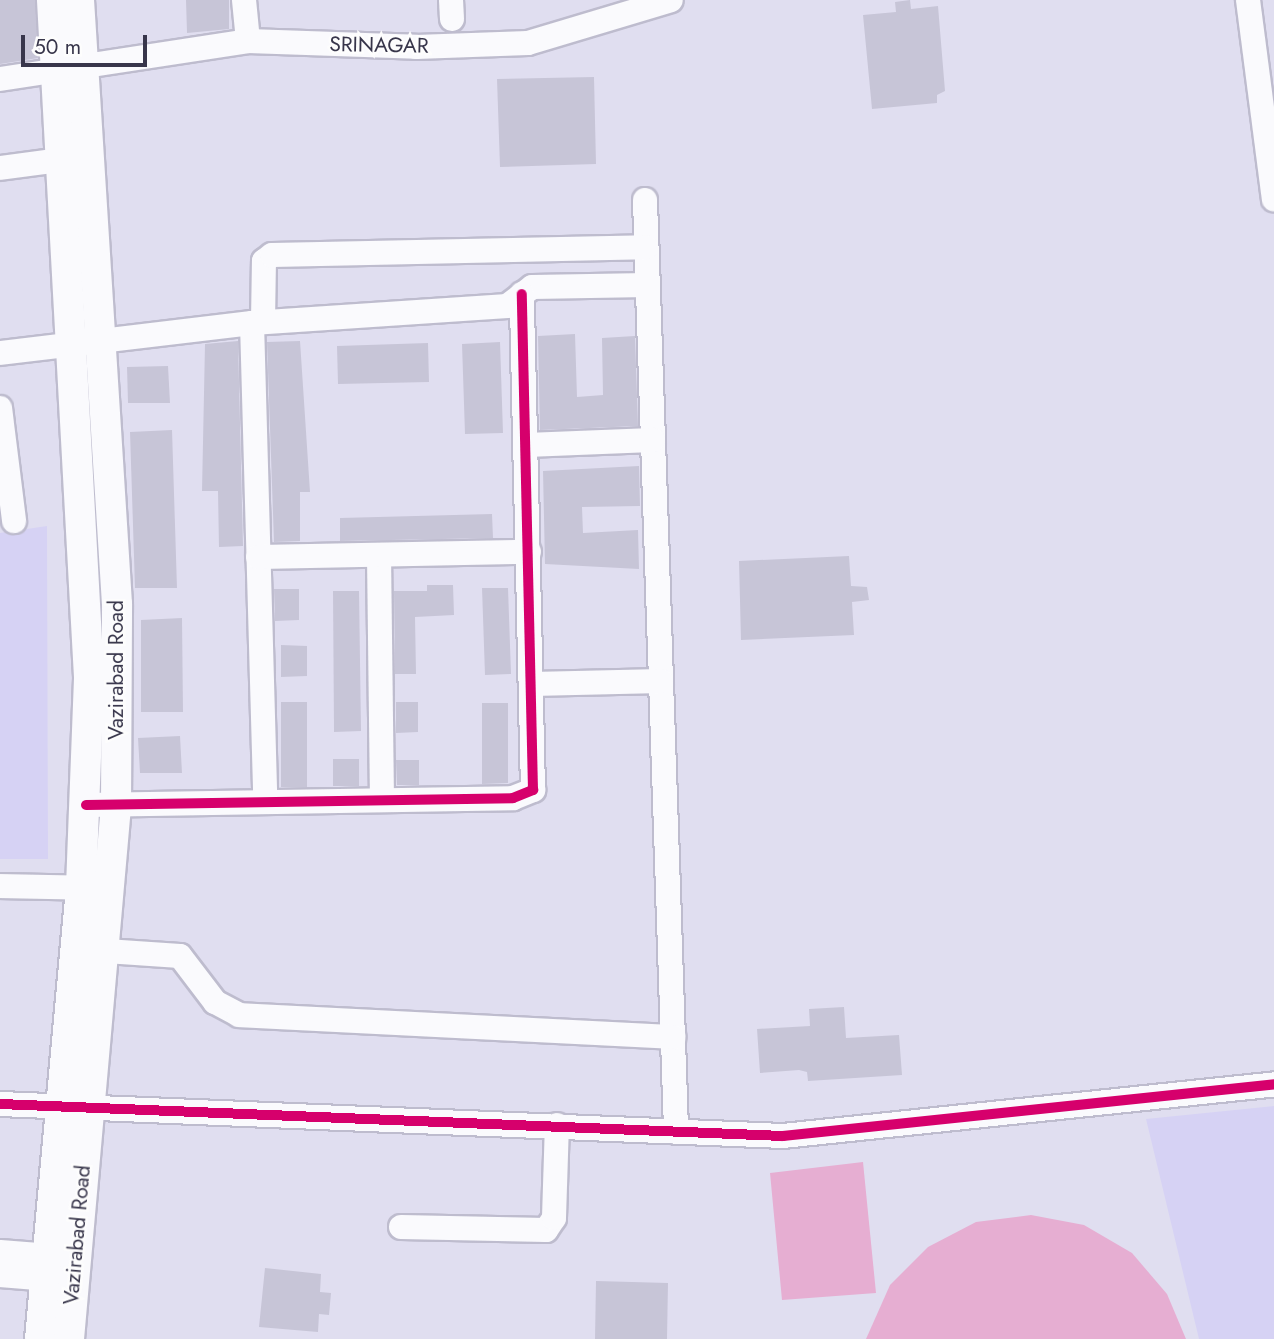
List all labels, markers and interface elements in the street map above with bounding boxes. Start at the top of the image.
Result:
scale bar [24,21,150,65]
text: 50 m [34,32,81,62]
street label: SRINAGAR [329,32,429,58]
street label: Vazirabad Road [103,600,129,740]
street label: Vazirabad Road [58,1164,96,1306]

